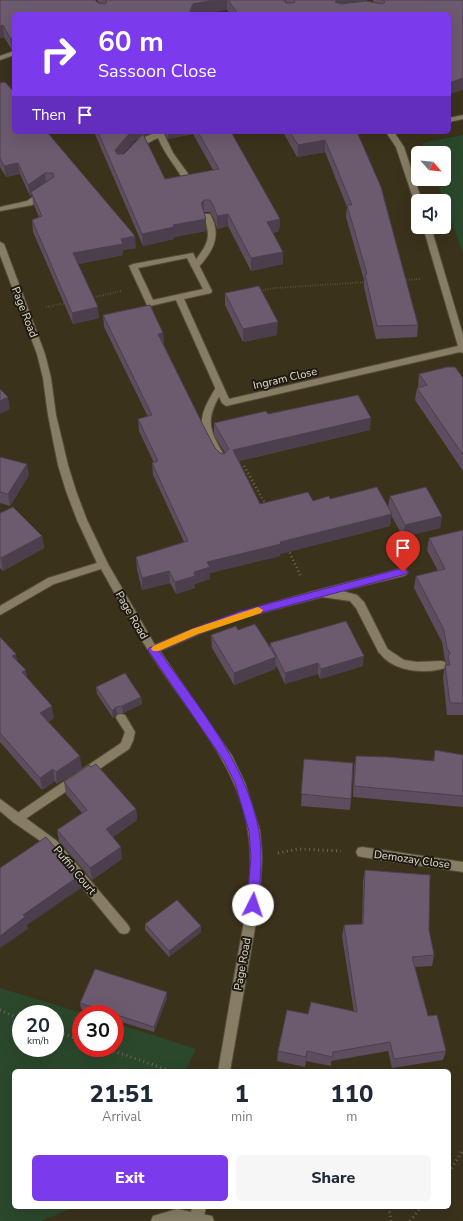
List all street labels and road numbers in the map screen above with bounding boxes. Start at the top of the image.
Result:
street label: Page Road [8,285,41,340]
street label: Ingram Close [252,364,319,393]
street label: Page Road [112,588,151,642]
street label: Puffin Court [50,843,99,898]
street label: Demozay Close [373,847,451,872]
street label: Page Road [230,937,255,992]

